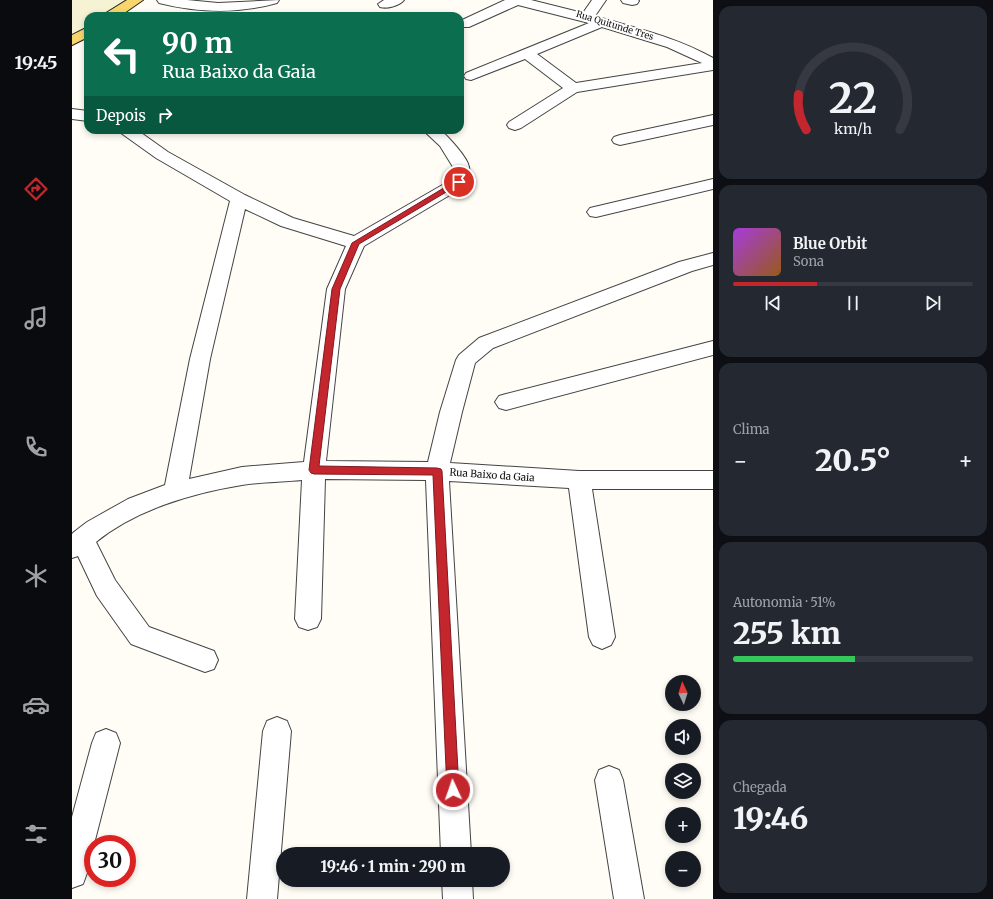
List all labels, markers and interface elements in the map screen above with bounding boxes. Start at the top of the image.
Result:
street label: Rua Quitunde Tres [575,8,656,42]
text: 90 m [162,25,233,61]
icon: left [96,28,148,80]
text: 19:45 [15,51,57,74]
text: Rua Baixo da Gaia [162,60,316,83]
text: 22 [829,72,877,124]
icon: right [154,104,176,126]
text: Depois [96,106,146,125]
text: km/h [834,120,872,138]
pin [442,165,476,199]
icon: arrive [448,171,470,193]
icon: directions [22,175,50,203]
text: Blue Orbit [793,234,867,253]
text: Sona [793,253,824,270]
icon: previous [762,292,784,314]
icon: pause [842,292,864,314]
icon: next [922,292,944,314]
icon: music [22,304,50,332]
text: Clima [733,421,770,438]
icon: phone [22,433,50,461]
text: 20.5° [815,441,891,479]
text: − [733,447,748,475]
text: + [958,447,973,475]
street label: Rua Baixo da Gaia [449,466,536,485]
icon: climate [22,562,50,590]
text: Autonomia · 51% [733,594,836,611]
text: 255 km [733,614,841,652]
north arrow [665,675,701,711]
map controls [665,675,701,887]
icon: car [22,691,50,719]
button: sound [665,719,701,755]
button: layers [665,763,701,799]
position arrow [432,769,474,811]
text: Chegada [733,779,787,796]
text: 19:46 [733,799,808,837]
button: + [665,807,701,843]
icon: filters [22,820,50,848]
speed limit sign: 30 [84,835,136,887]
button: − [665,851,701,887]
text: 19:46 · 1 min · 290 m [320,857,466,876]

